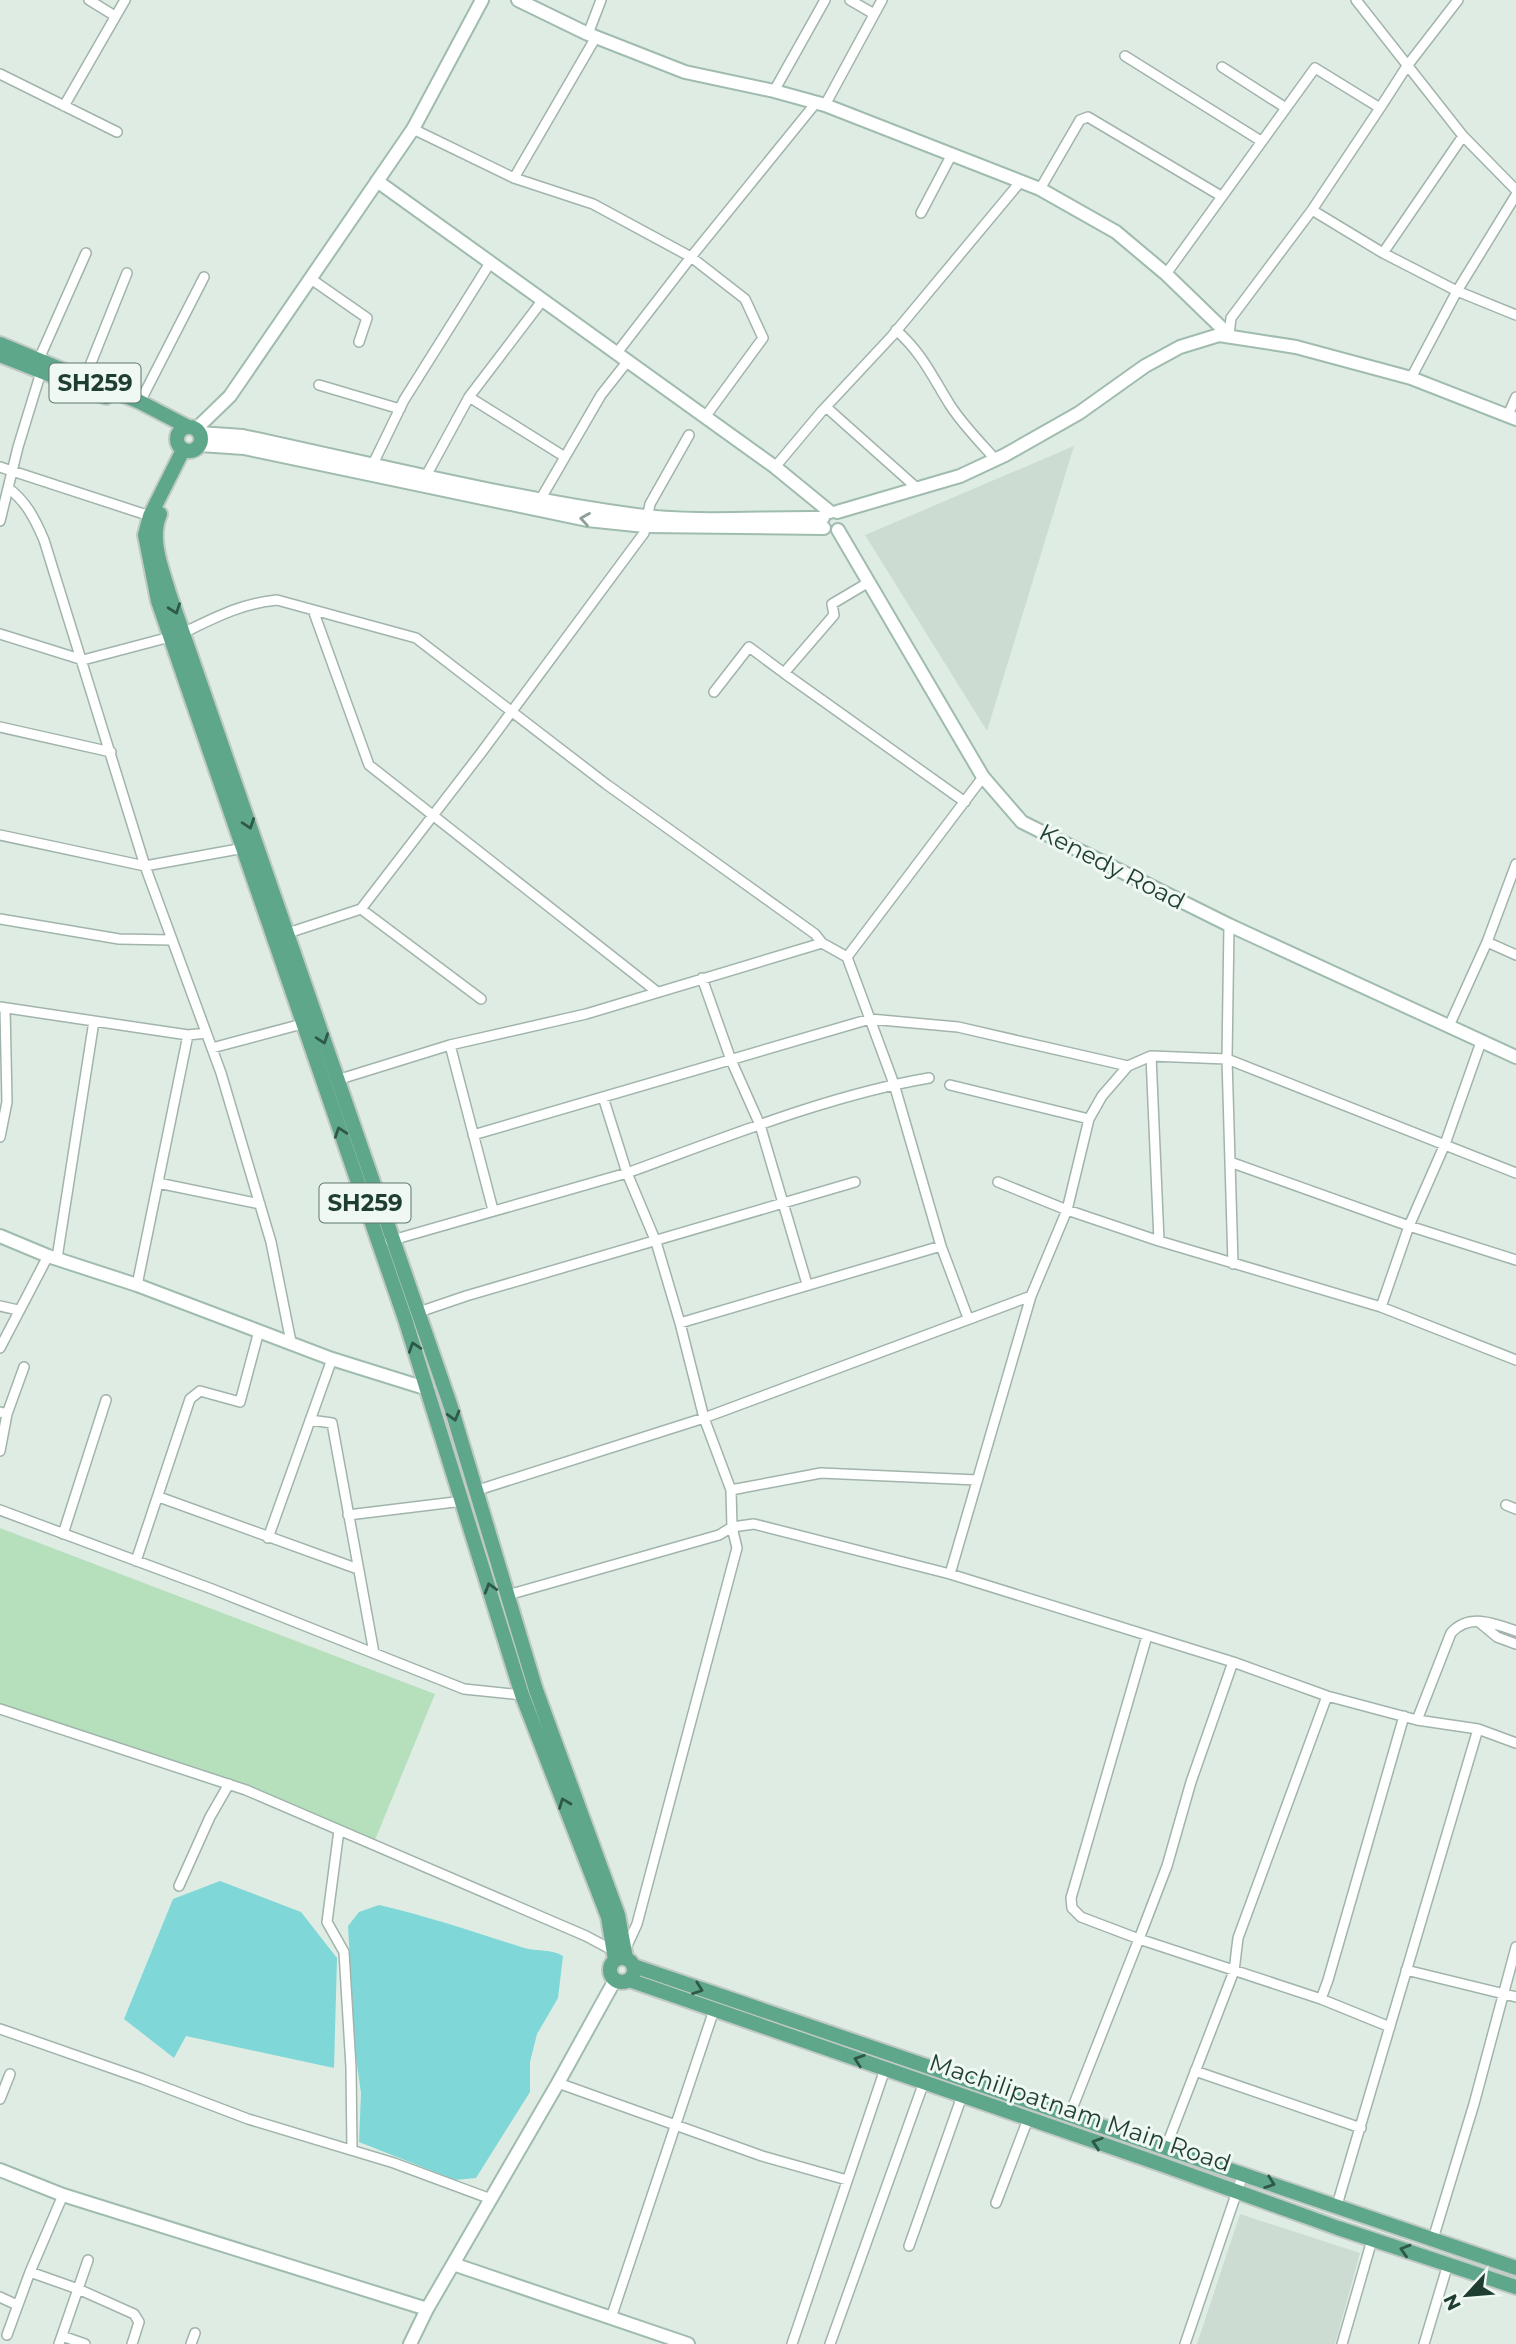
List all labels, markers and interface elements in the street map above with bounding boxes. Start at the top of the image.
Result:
road number: SH259 [50,364,140,402]
one-way arrow [579,512,591,527]
one-way arrow [166,602,180,614]
one-way arrow [241,817,255,829]
street label: Kenedy Road [1034,817,1190,916]
one-way arrow [315,1032,329,1044]
one-way arrow [334,1127,348,1139]
road number: SH259 [320,1184,410,1222]
one-way arrow [408,1342,423,1354]
one-way arrow [445,1410,460,1422]
one-way arrow [483,1582,498,1594]
one-way arrow [558,1797,572,1809]
one-way arrow [691,1981,703,1995]
street label: Machilipatnam Main Road [926,2047,1235,2178]
one-way arrow [854,2054,866,2068]
one-way arrow [1092,2137,1104,2151]
one-way arrow [1263,2175,1275,2189]
one-way arrow [1399,2243,1411,2258]
north arrow [1432,2260,1502,2330]
text: N [1438,2290,1466,2314]

